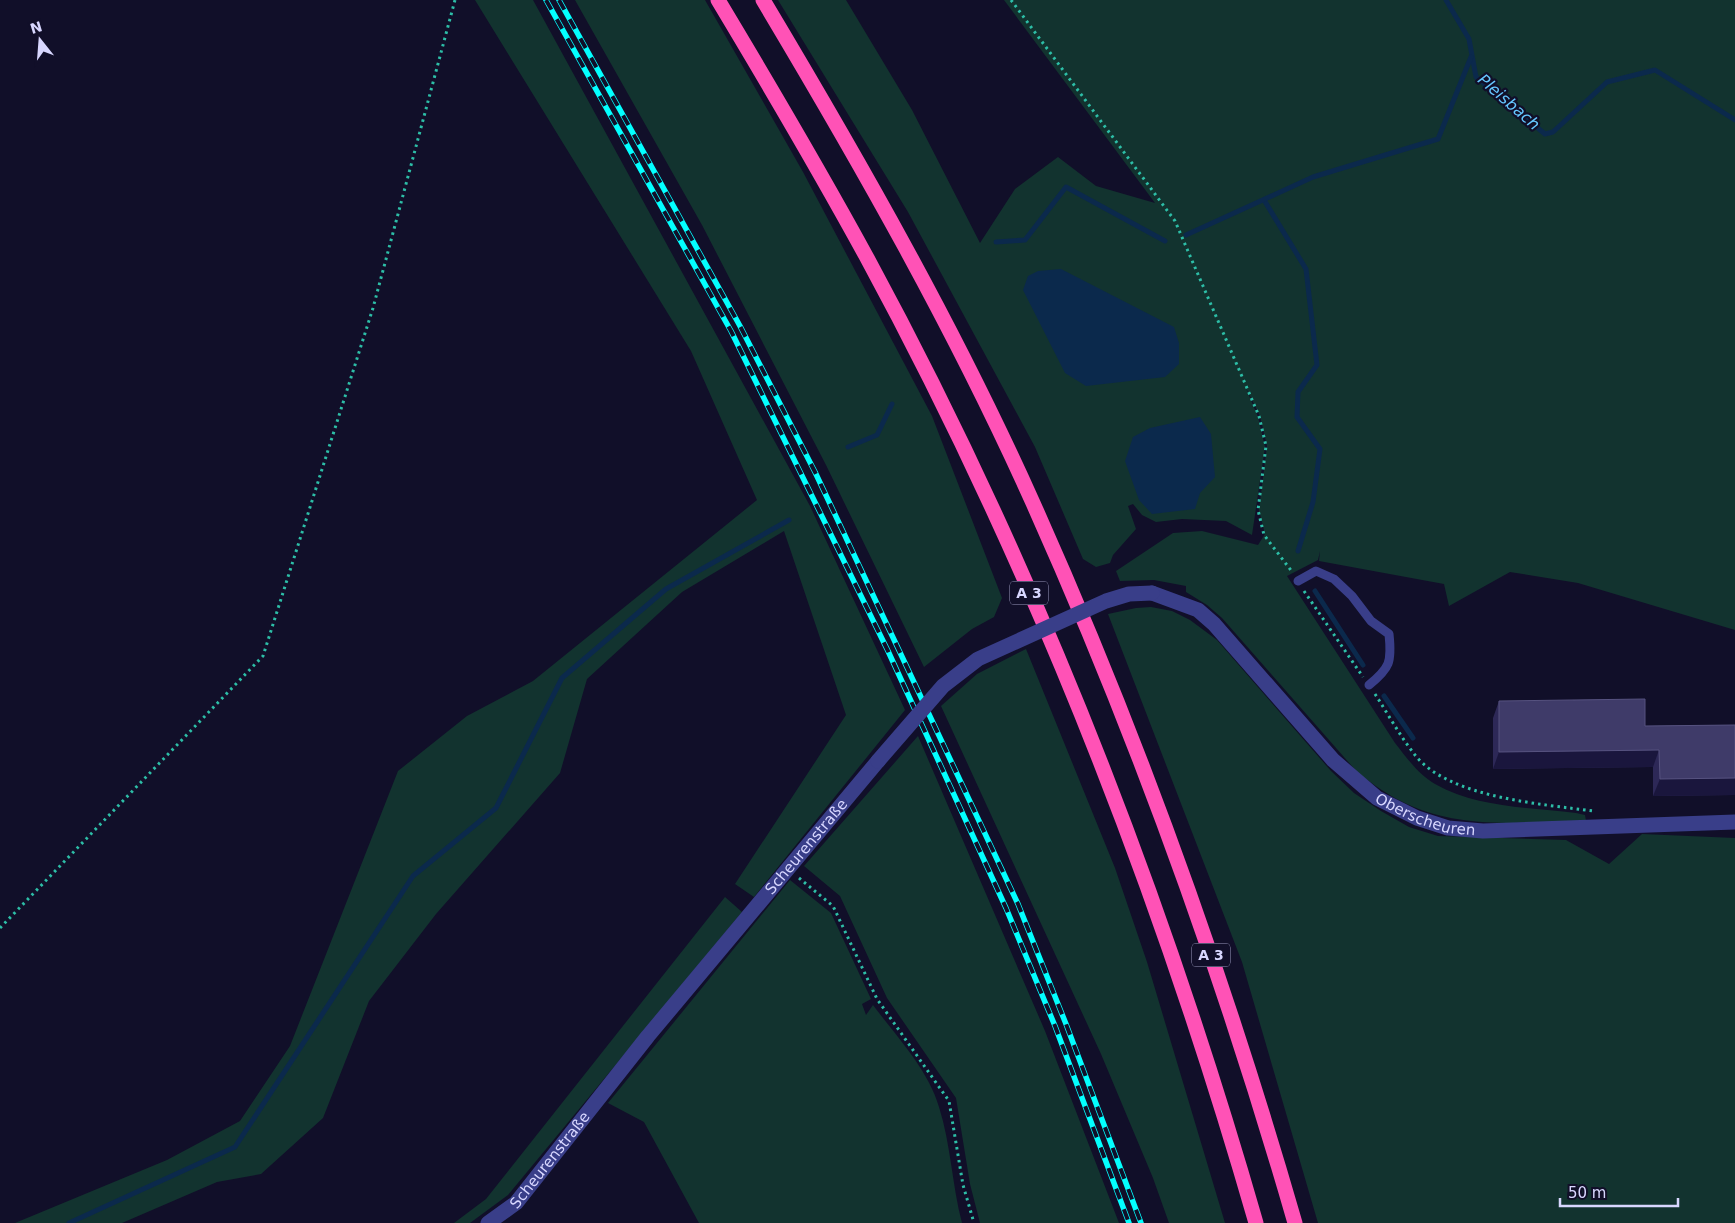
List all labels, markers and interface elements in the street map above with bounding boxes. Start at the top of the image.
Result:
north arrow [15,15,65,65]
text: N [28,18,44,37]
water label: Pleisbach [1474,70,1544,134]
road number: A 3 [1010,582,1048,604]
street label: Oberscheuren [1372,790,1476,839]
street label: Scheurenstraße [761,796,851,898]
road number: A 3 [1192,944,1230,966]
street label: Scheurenstraße [506,1108,594,1212]
scale bar [1560,1176,1678,1208]
text: 50 m [1568,1184,1606,1202]

